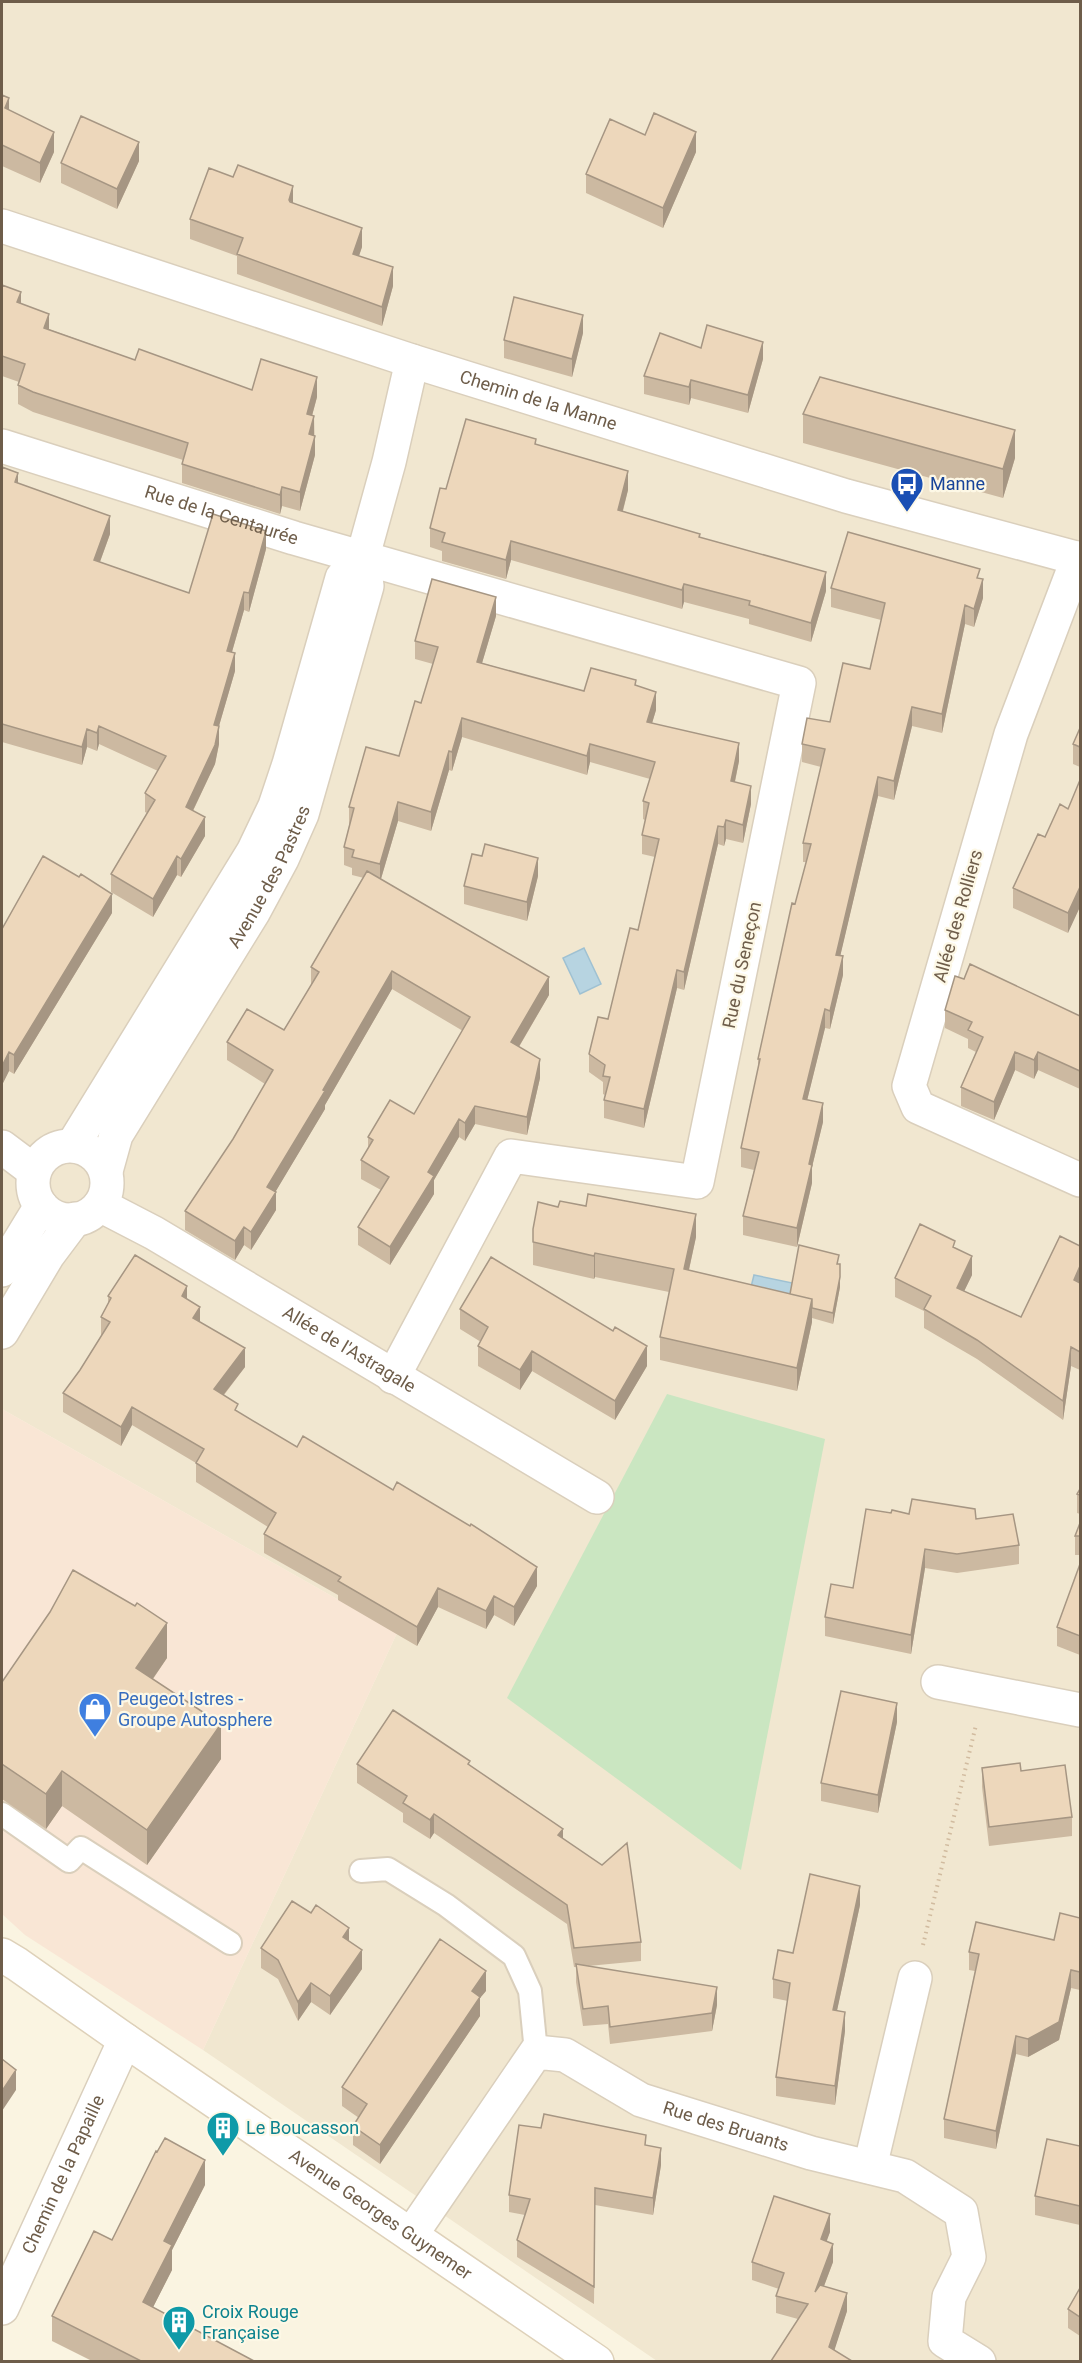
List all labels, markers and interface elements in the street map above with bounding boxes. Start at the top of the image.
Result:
street label: Chemin de la Manne [457,366,620,434]
bus stop icon: Manne [889,466,925,513]
place label: Manne [930,473,985,494]
street label: Rue de la Centaurée [142,481,301,549]
street label: Avenue des Pastres [223,803,314,951]
street label: Allée des Rolliers [929,847,986,985]
street label: Rue du Seneçon [718,900,765,1030]
street label: Allée de l'Astragale [279,1301,420,1397]
place label: Peugeot Istres - Groupe Autosphere [118,1688,272,1730]
shop icon: Peugeot Istres - Groupe Autosphere [77,1691,113,1738]
street label: Chemin de la Papaille [17,2092,108,2257]
street label: Rue des Bruants [661,2097,792,2155]
building icon: Le Boucasson [205,2110,241,2157]
place label: Le Boucasson [246,2117,359,2138]
street label: Avenue Georges Guynemer [286,2144,476,2284]
place label: Croix Rouge Française [202,2301,299,2343]
building icon: Croix Rouge Française [161,2304,197,2351]

